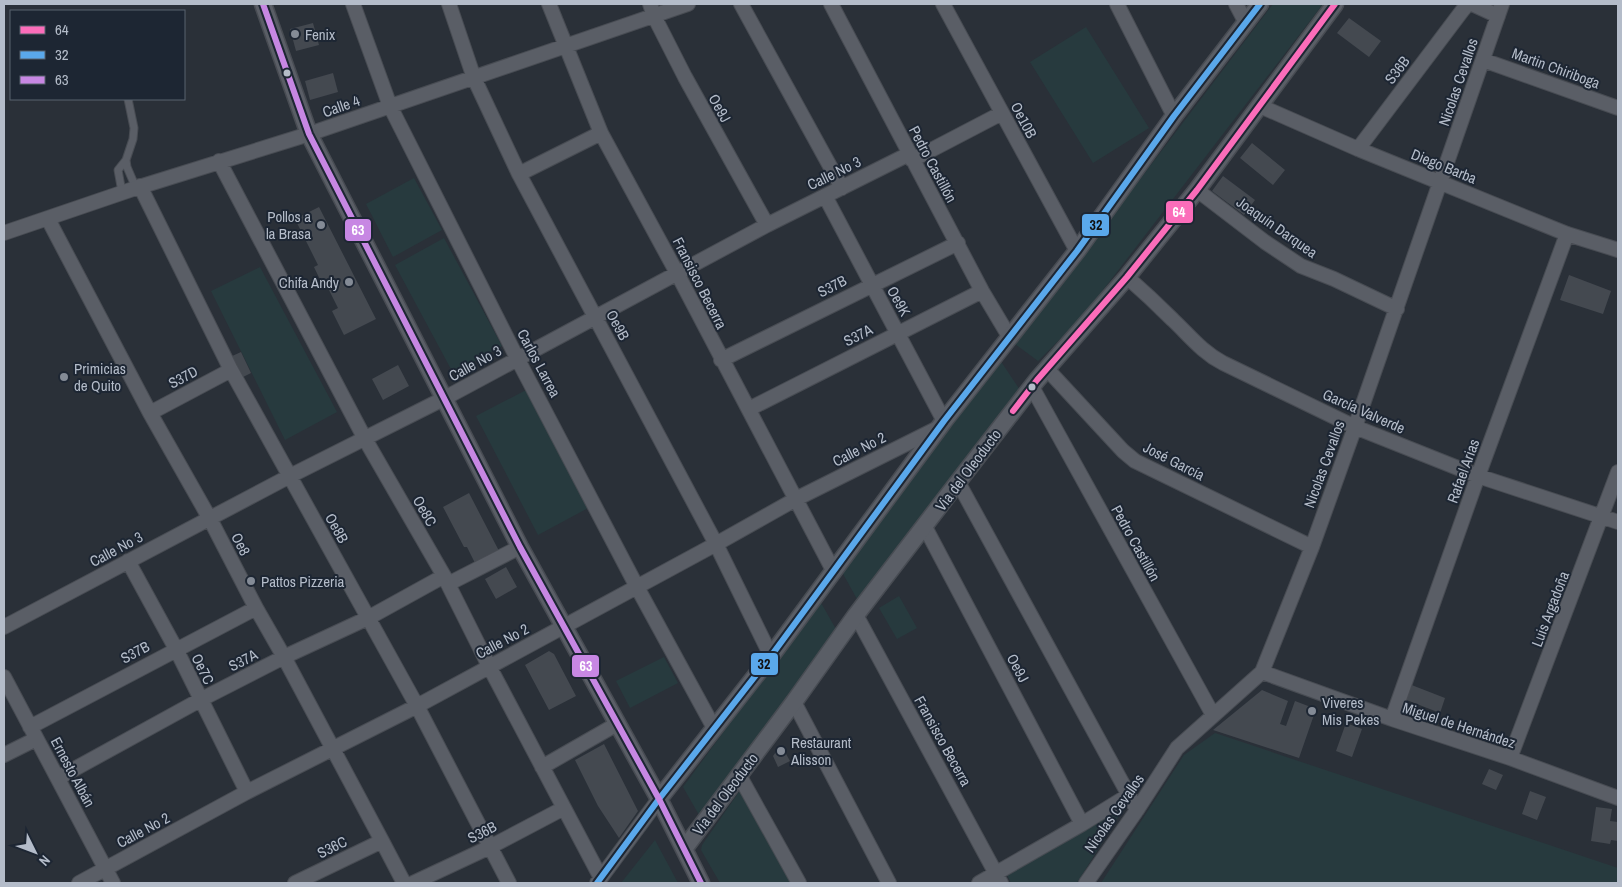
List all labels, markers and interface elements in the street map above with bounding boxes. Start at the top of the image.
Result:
legend [10,10,185,100]
text: 64 [55,19,69,40]
place label: Fenix [305,24,336,45]
marker: Fenix [289,28,301,40]
street label: Nicolas Cevallos [1433,35,1483,129]
street label: Martin Chiriboga [1509,42,1603,94]
text: 32 [55,44,69,65]
street label: S36B [1380,52,1414,88]
unlabelled marker [282,68,292,78]
text: 63 [55,69,69,90]
street label: Calle 4 [319,90,363,122]
street label: Oe9J [704,90,736,126]
street label: Oe10B [1006,98,1042,142]
street label: Pedro Castillón [904,122,962,206]
street label: Diego Barba [1408,143,1480,189]
street label: Calle No 3 [804,151,865,195]
street label: Joaquín Darquea [1232,191,1322,263]
line badge: 64 [1165,200,1194,224]
text: 64 [1173,203,1186,221]
place label: Pollos a la Brasa [266,206,311,244]
line badge: 32 [1081,213,1110,237]
text: 32 [1090,216,1102,234]
line badge: 63 [344,218,372,242]
marker: Pollos a la Brasa [315,219,327,231]
text: 63 [352,221,364,239]
street label: Fransisco Becerra [668,233,732,333]
street label: S37B [814,270,850,302]
place label: Chifa Andy [279,272,340,293]
marker: Chifa Andy [343,276,355,288]
street label: Oe9K [882,282,916,321]
street label: Oe9B [601,306,635,344]
street label: S37A [840,318,877,351]
street label: Carlos Larrea [512,325,566,401]
street label: Calle No 3 [445,340,505,386]
place label: Primicias de Quito [74,358,126,396]
street label: S37D [164,360,202,393]
marker: Primicias de Quito [58,371,70,383]
unlabelled marker [1027,382,1037,392]
street label: García Valverde [1320,384,1409,439]
street label: Nicolas Cevallos [1298,417,1350,511]
street label: Via del Oleoducto [930,425,1006,515]
street label: Calle No 2 [829,427,889,471]
street label: Rafael Arias [1442,436,1484,506]
street label: José García [1140,437,1208,485]
street label: Oe8C [408,492,442,530]
street label: Pedro Castillón [1106,501,1166,585]
street label: Oe8B [320,509,354,547]
street label: Calle No 3 [86,526,146,572]
street label: Oe8 [226,529,256,559]
street label: Luis Argadoña [1526,568,1574,650]
place label: Pattos Pizzeria [261,571,345,592]
marker: Pattos Pizzeria [245,575,257,587]
street label: Calle No 2 [472,618,532,664]
street label: S37B [117,636,153,668]
street label: S37A [225,643,262,676]
street label: Oe7C [187,650,220,688]
street label: Oe9J [1002,650,1034,686]
line badge: 32 [750,652,779,676]
line badge: 63 [571,654,600,678]
text: 32 [758,655,770,673]
text: 63 [580,657,592,675]
street label: Fransisco Becerra [909,692,977,790]
place label: Viveres Mis Pekes [1322,692,1379,730]
street label: Miguel de Hernández [1400,697,1518,753]
marker: Viveres Mis Pekes [1306,705,1318,717]
place label: Restaurant Alisson [790,732,852,770]
street label: Ernesto Albán [46,733,100,811]
marker: Restaurant Alisson [775,745,787,757]
street label: Via del Oleoducto [687,749,763,839]
street label: Nicolas Cevallos [1079,769,1149,857]
street label: Calle No 2 [113,807,173,853]
street label: S36B [464,816,500,848]
north arrow [10,827,60,877]
street label: S36C [314,831,351,863]
text: N [35,852,54,870]

